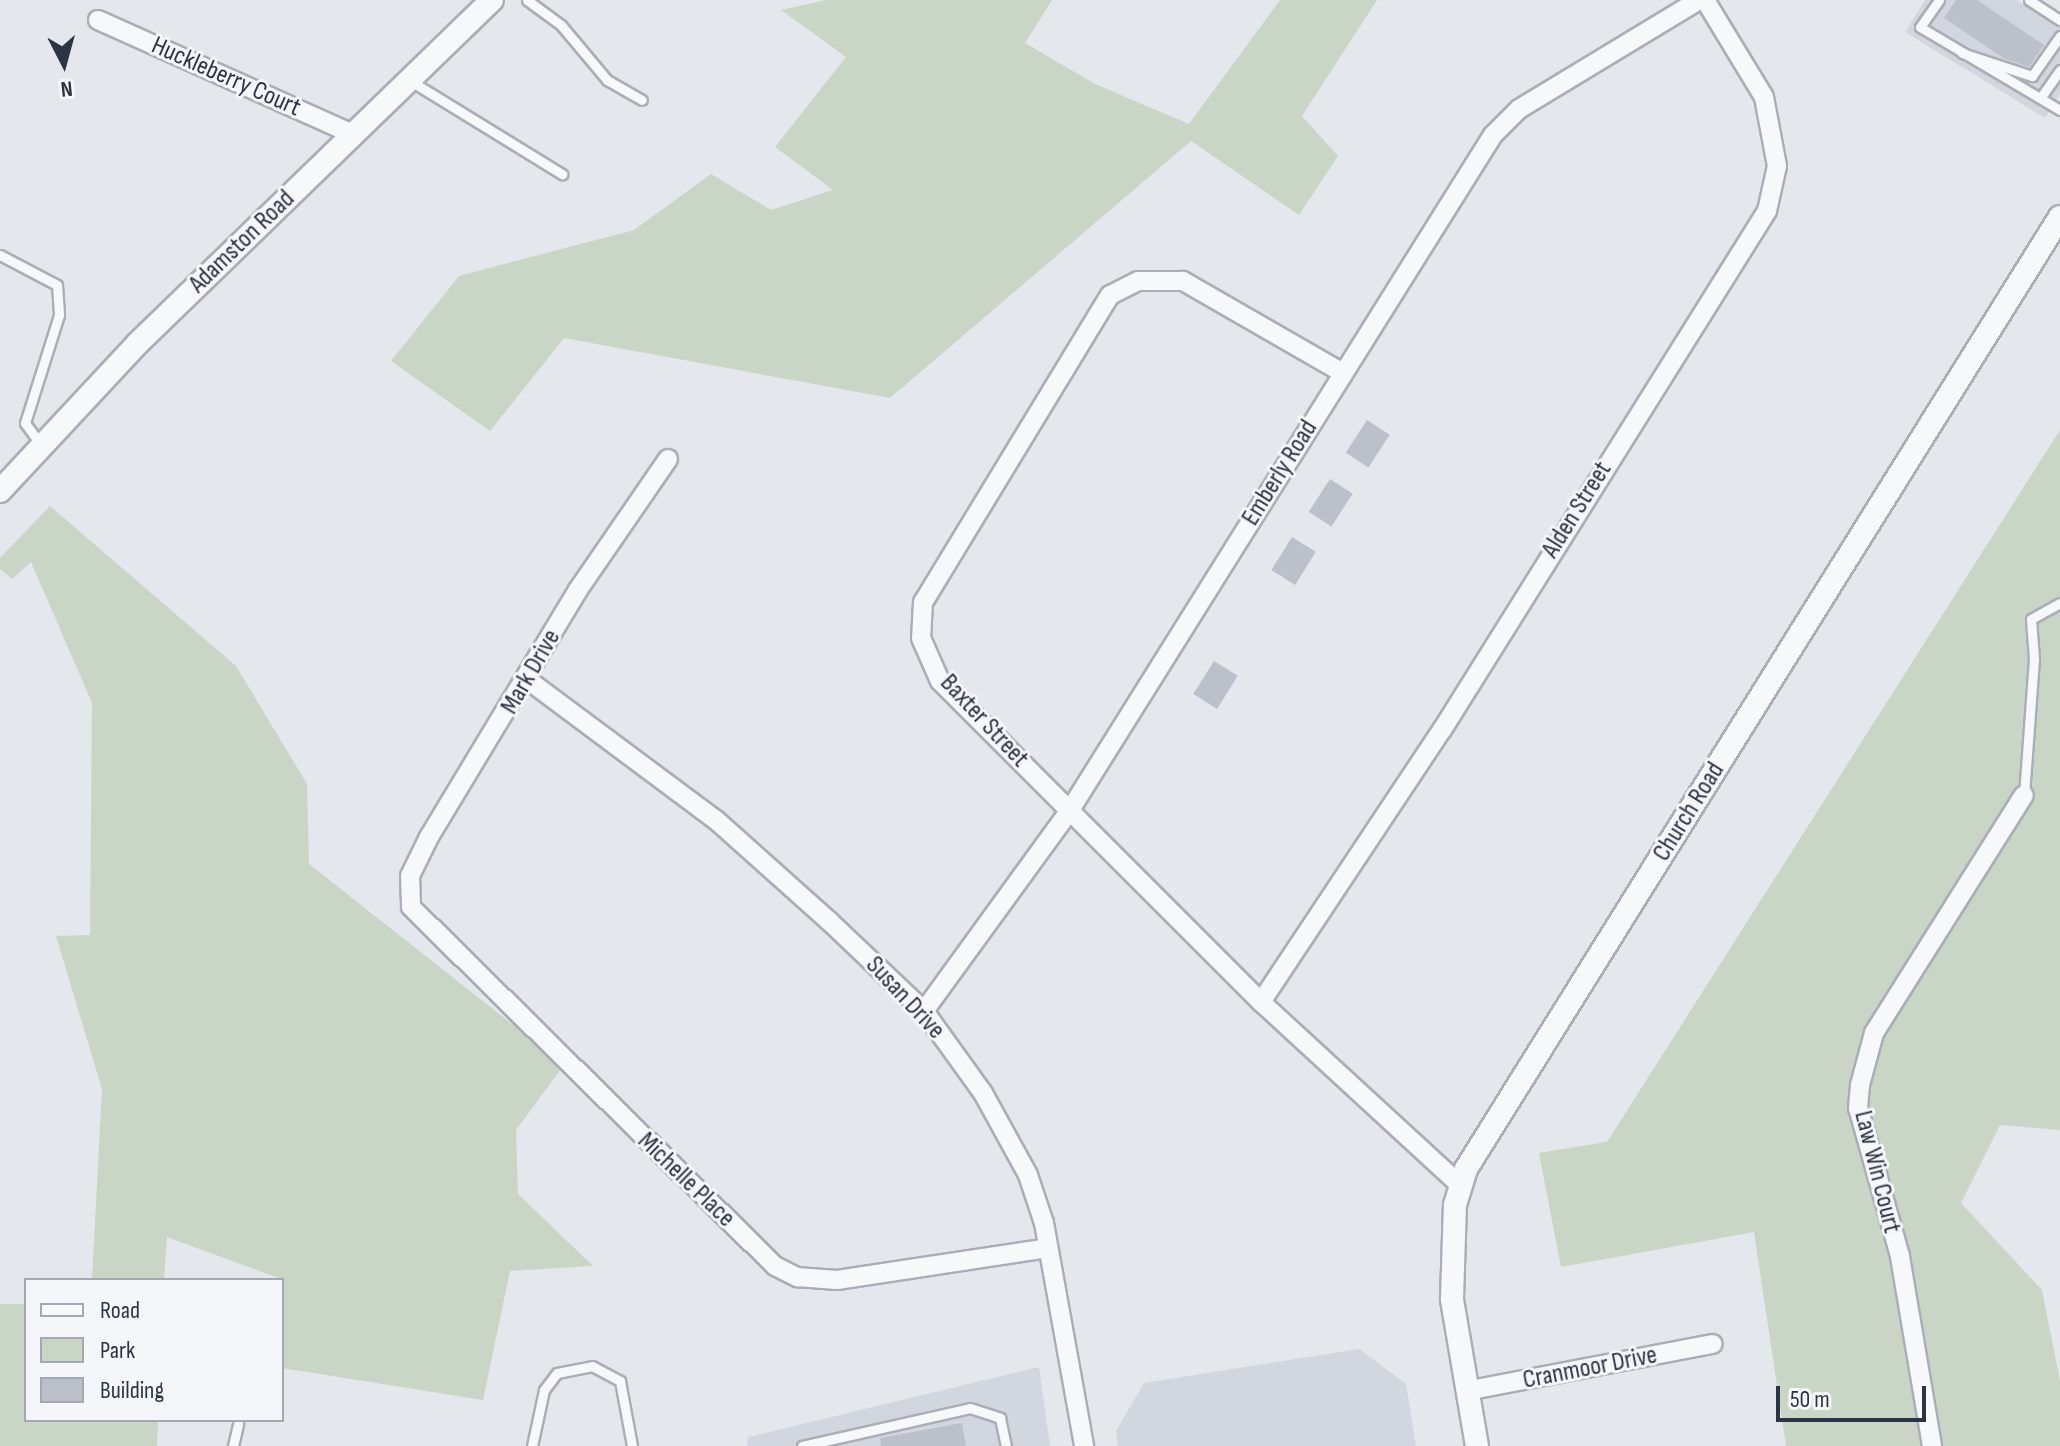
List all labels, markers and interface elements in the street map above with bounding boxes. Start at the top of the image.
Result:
north arrow [24,24,104,104]
street label: Huckleberry Court [147,30,305,124]
text: N [59,74,74,102]
street label: Adamston Road [183,184,301,300]
street label: Emberly Road [1235,415,1325,531]
street label: Alden Street [1535,456,1619,564]
street label: Mark Drive [494,624,568,720]
street label: Baxter Street [933,668,1035,774]
street label: Church Road [1646,757,1732,867]
street label: Susan Drive [859,950,951,1046]
street label: Law Win Court [1847,1108,1907,1236]
street label: Michelle Place [631,1126,741,1234]
legend [24,1278,284,1422]
text: Road [100,1296,140,1325]
text: Park [100,1336,135,1365]
street label: Cranmoor Drive [1520,1340,1660,1396]
scale bar [1780,1370,1930,1420]
text: Building [100,1376,164,1405]
text: 50 m [1790,1385,1830,1414]

